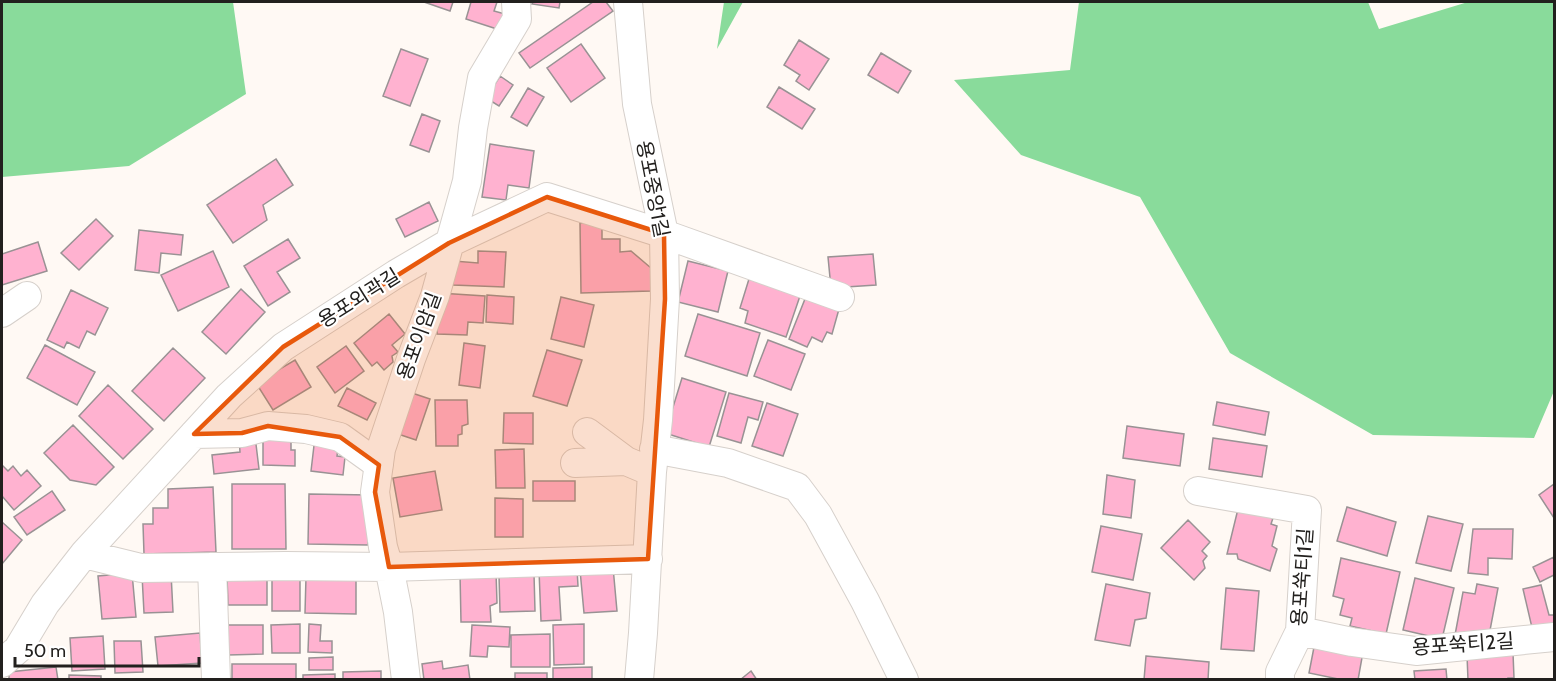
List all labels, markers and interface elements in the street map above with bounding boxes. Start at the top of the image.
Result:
street label: 용포중앙1길 [632,138,674,240]
street label: 용포외곽길 [314,263,404,333]
street label: 용포이암길 [392,289,446,383]
street label: 용포쑥티1길 [1287,527,1317,627]
street label: 용포쑥티2길 [1411,628,1515,660]
scale bar [15,630,200,668]
text: 50 m [24,640,66,662]

